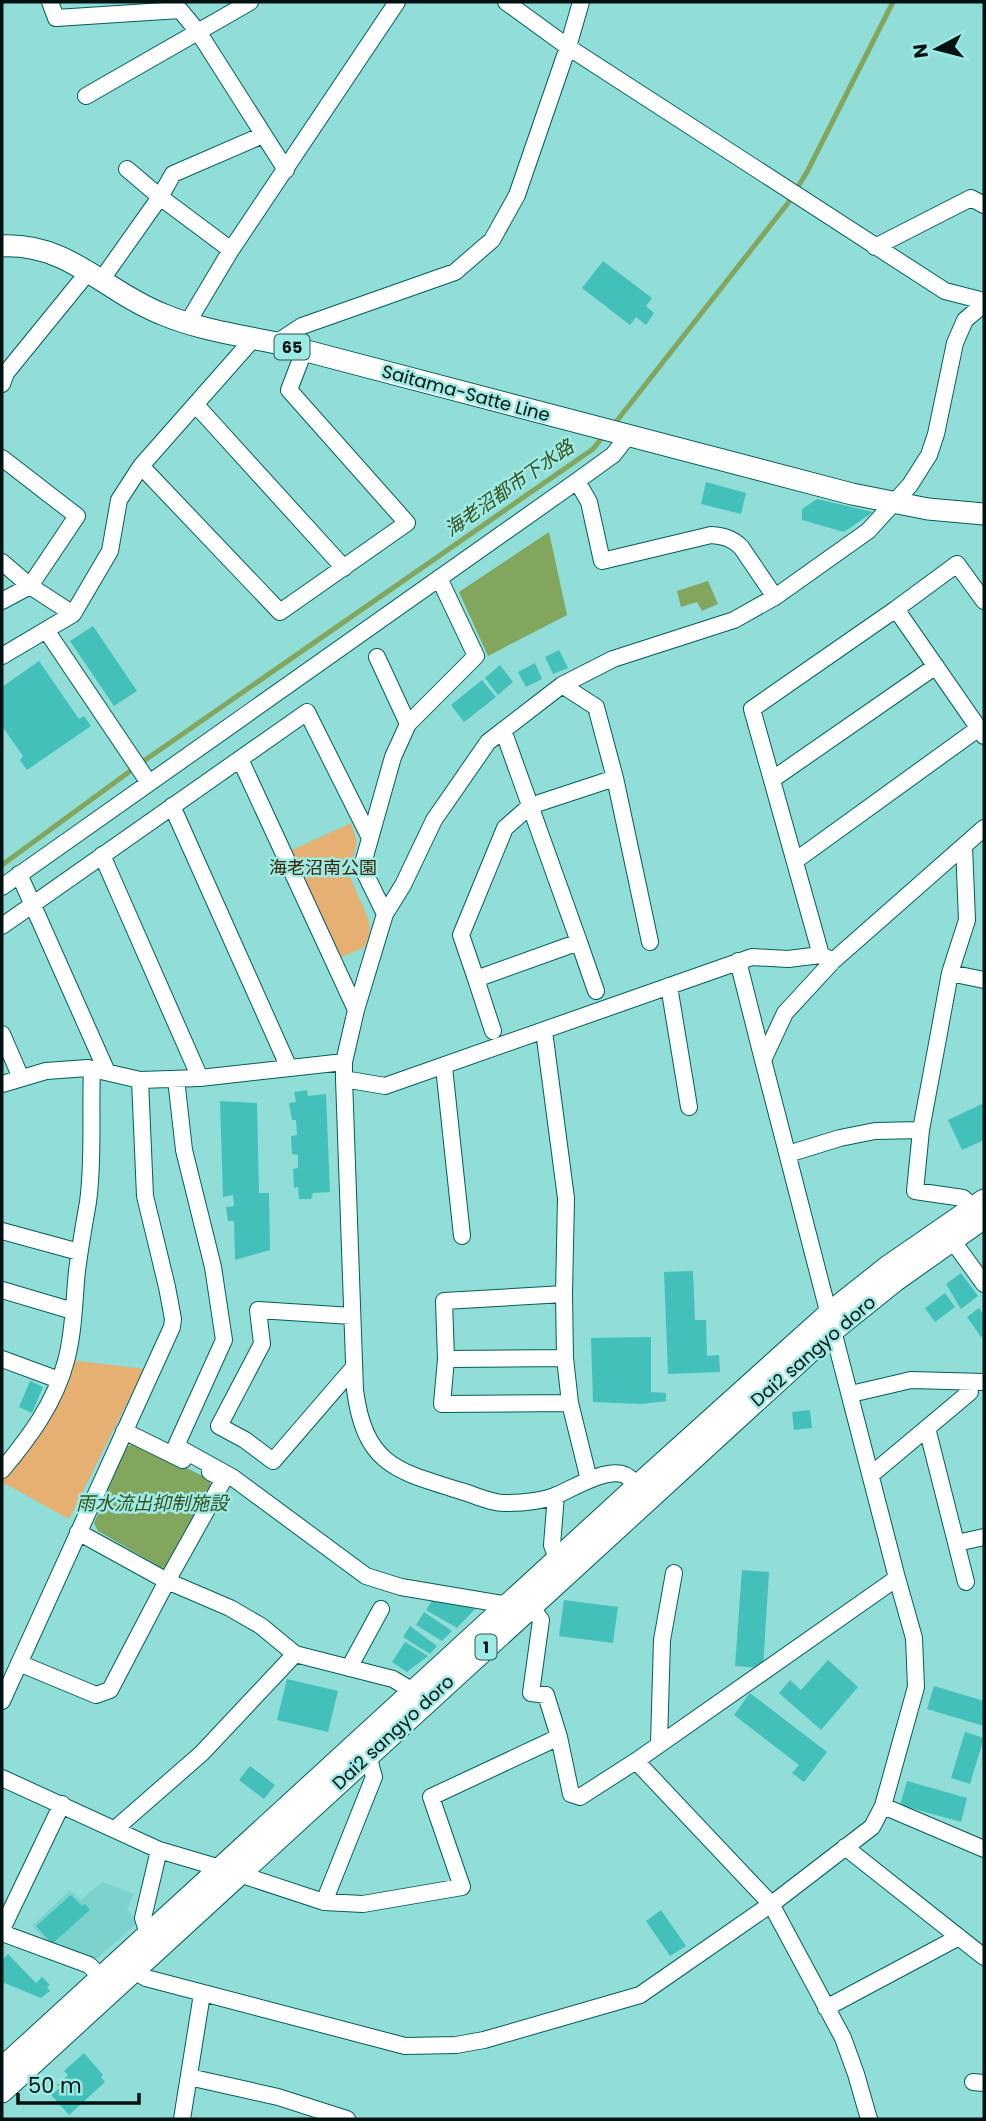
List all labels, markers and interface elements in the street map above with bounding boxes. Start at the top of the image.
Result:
north arrow [902,14,972,84]
text: N [906,42,935,60]
road number: 65 [274,334,310,360]
street label: Saitama-Satte Line [379,359,553,427]
water label: 海老沼都市下水路 [439,432,581,543]
park label: 海老沼南公園 [269,855,377,880]
street label: Dai2 sangyo doro [745,1290,881,1412]
water label: 雨水流出抑制施設 [76,1490,231,1517]
road number: 1 [476,1634,496,1660]
street label: Dai2 sangyo doro [327,1669,459,1795]
scale bar [18,2062,138,2106]
text: 50 m [28,2071,82,2100]

